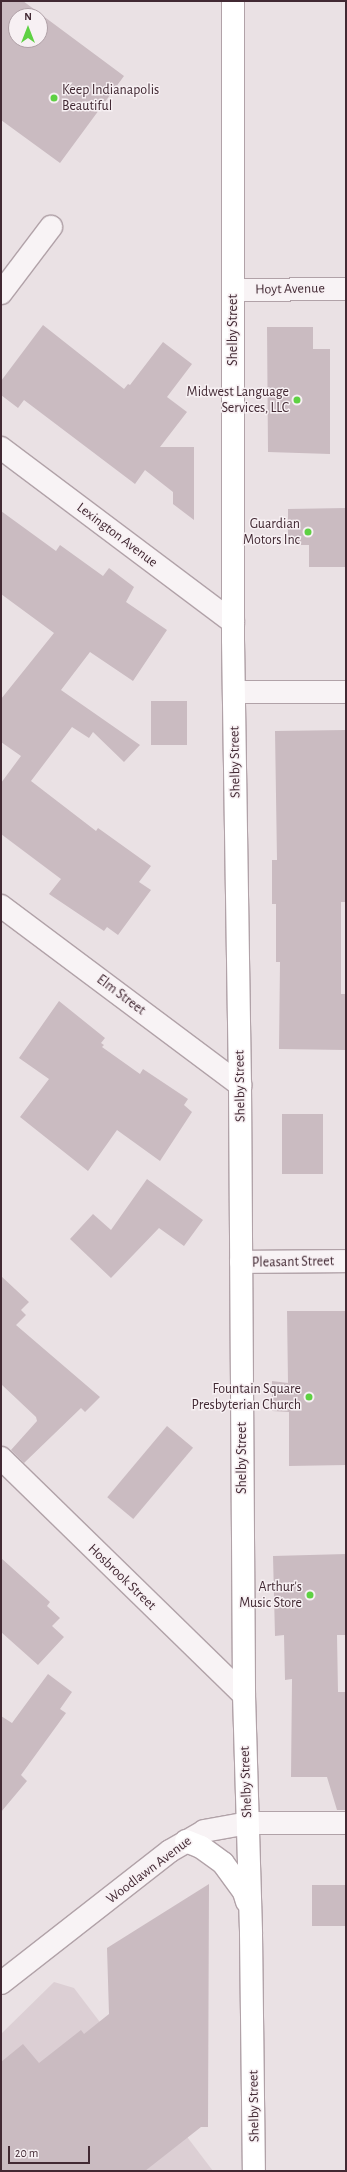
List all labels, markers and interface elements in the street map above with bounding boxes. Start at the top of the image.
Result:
north arrow [8,8,48,48]
text: N [24,11,32,22]
place label: Keep Indianapolis Beautiful [62,82,159,114]
marker: Keep Indianapolis Beautiful [49,93,59,103]
street label: Hoyt Avenue [255,280,325,298]
street label: Shelby Street [225,294,241,366]
place label: Midwest Language Services, LLC [187,384,289,416]
marker: Midwest Language Services, LLC [292,395,302,405]
street label: Lexington Avenue [73,499,161,571]
place label: Guardian Motors Inc [243,516,300,548]
marker: Guardian Motors Inc [303,527,313,537]
street label: Shelby Street [226,726,244,798]
street label: Elm Street [93,971,149,1019]
street label: Shelby Street [231,1050,249,1122]
street label: Pleasant Street [252,1253,334,1271]
place label: Fountain Square Presbyterian Church [192,1381,301,1414]
marker: Fountain Square Presbyterian Church [304,1392,314,1402]
street label: Shelby Street [234,1422,250,1494]
street label: Hosbrook Street [84,1540,160,1614]
place label: Arthur's Music Store [239,1579,302,1612]
marker: Arthur's Music Store [305,1590,315,1600]
street label: Shelby Street [236,1746,256,1818]
street label: Woodlawn Avenue [103,1832,195,1908]
street label: Shelby Street [245,2070,263,2142]
scale bar [10,2138,92,2164]
text: 20 m [15,2147,38,2159]

